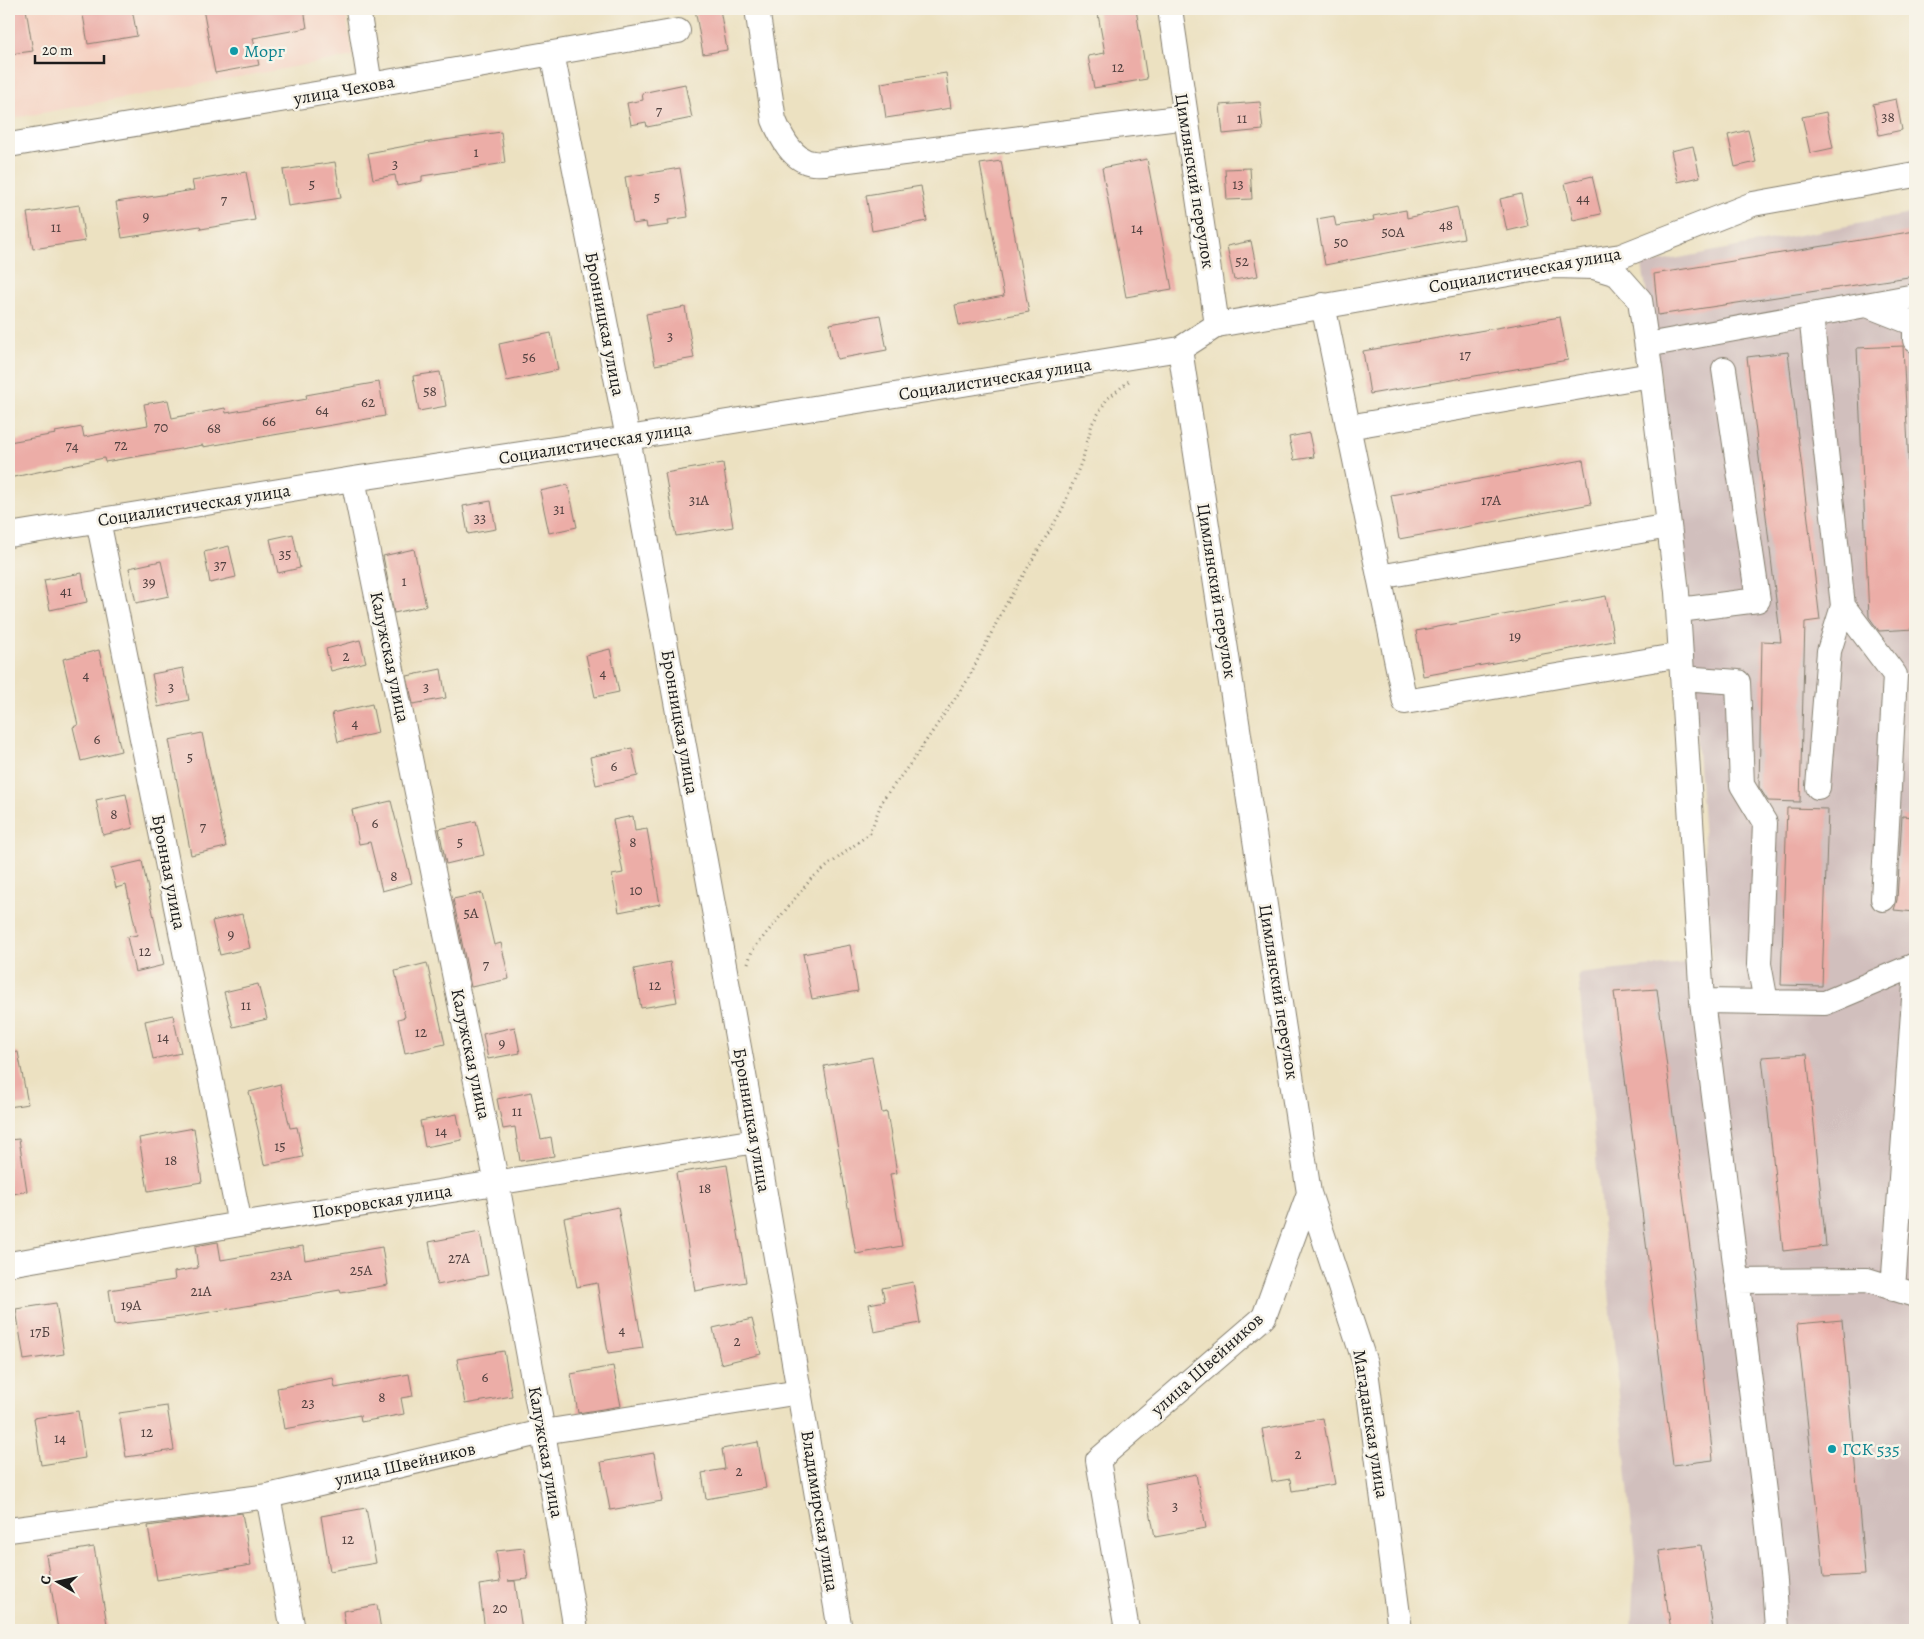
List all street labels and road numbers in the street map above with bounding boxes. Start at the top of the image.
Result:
street label: улица Чехова [291,69,397,111]
street label: Цимлянский переулок [1169,92,1221,270]
street label: Социалистическая улица [1427,241,1624,299]
street label: Бронницкая улица [579,250,631,399]
street label: Социалистическая улица [897,352,1094,406]
street label: Социалистическая улица [497,416,694,470]
street label: Социалистическая улица [96,478,293,532]
street label: Цимлянский переулок [1191,502,1243,680]
street label: Калужская улица [364,589,416,725]
street label: Бронницкая улица [655,648,705,797]
street label: Бронная улица [146,812,192,932]
street label: Цимлянский переулок [1253,903,1305,1081]
street label: Калужская улица [445,986,497,1122]
street label: Бронницкая улица [727,1046,777,1195]
street label: Покровская улица [310,1178,454,1224]
street label: улица Швейников [1145,1307,1268,1422]
street label: Магаданская улица [1347,1348,1395,1501]
street label: Калужская улица [523,1384,570,1520]
street label: Владимирская улица [795,1429,845,1594]
street label: улица Швейников [331,1436,478,1492]

